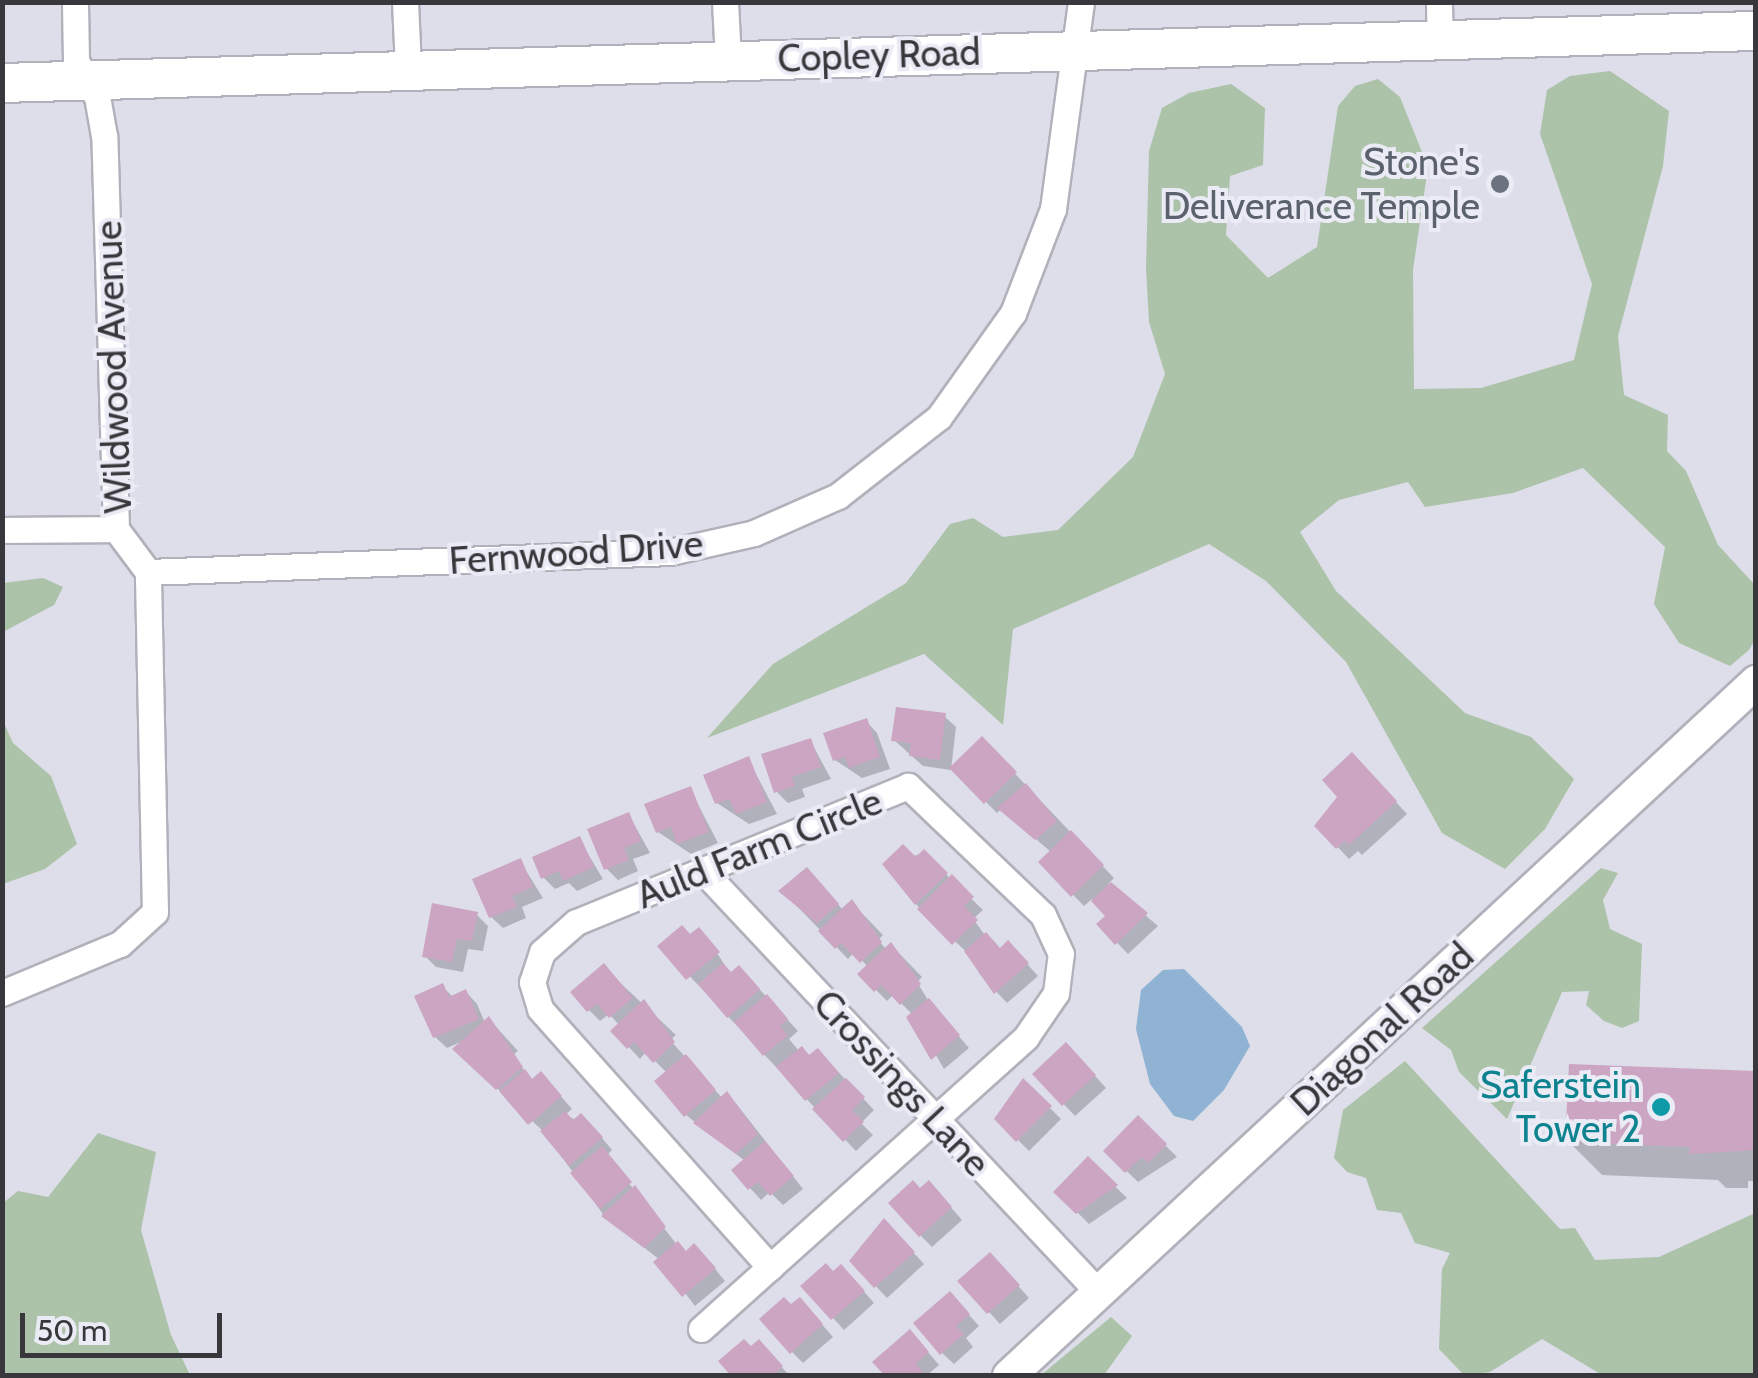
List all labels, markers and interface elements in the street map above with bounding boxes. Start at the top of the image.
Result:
street label: Copley Road [777,29,981,81]
place label: Stone's Deliverance Temple [1163,139,1480,228]
marker: Stone's Deliverance Temple [1489,173,1511,195]
street label: Wildwood Avenue [85,220,141,514]
street label: Fernwood Drive [447,520,705,584]
street label: Auld Farm Circle [630,778,888,918]
street label: Diagonal Road [1281,933,1483,1125]
street label: Crossings Lane [804,981,1000,1185]
place label: Saferstein Tower 2 [1480,1062,1641,1152]
marker: Saferstein Tower 2 [1650,1096,1672,1118]
scale bar [25,1293,228,1355]
text: 50 m [37,1312,107,1349]

